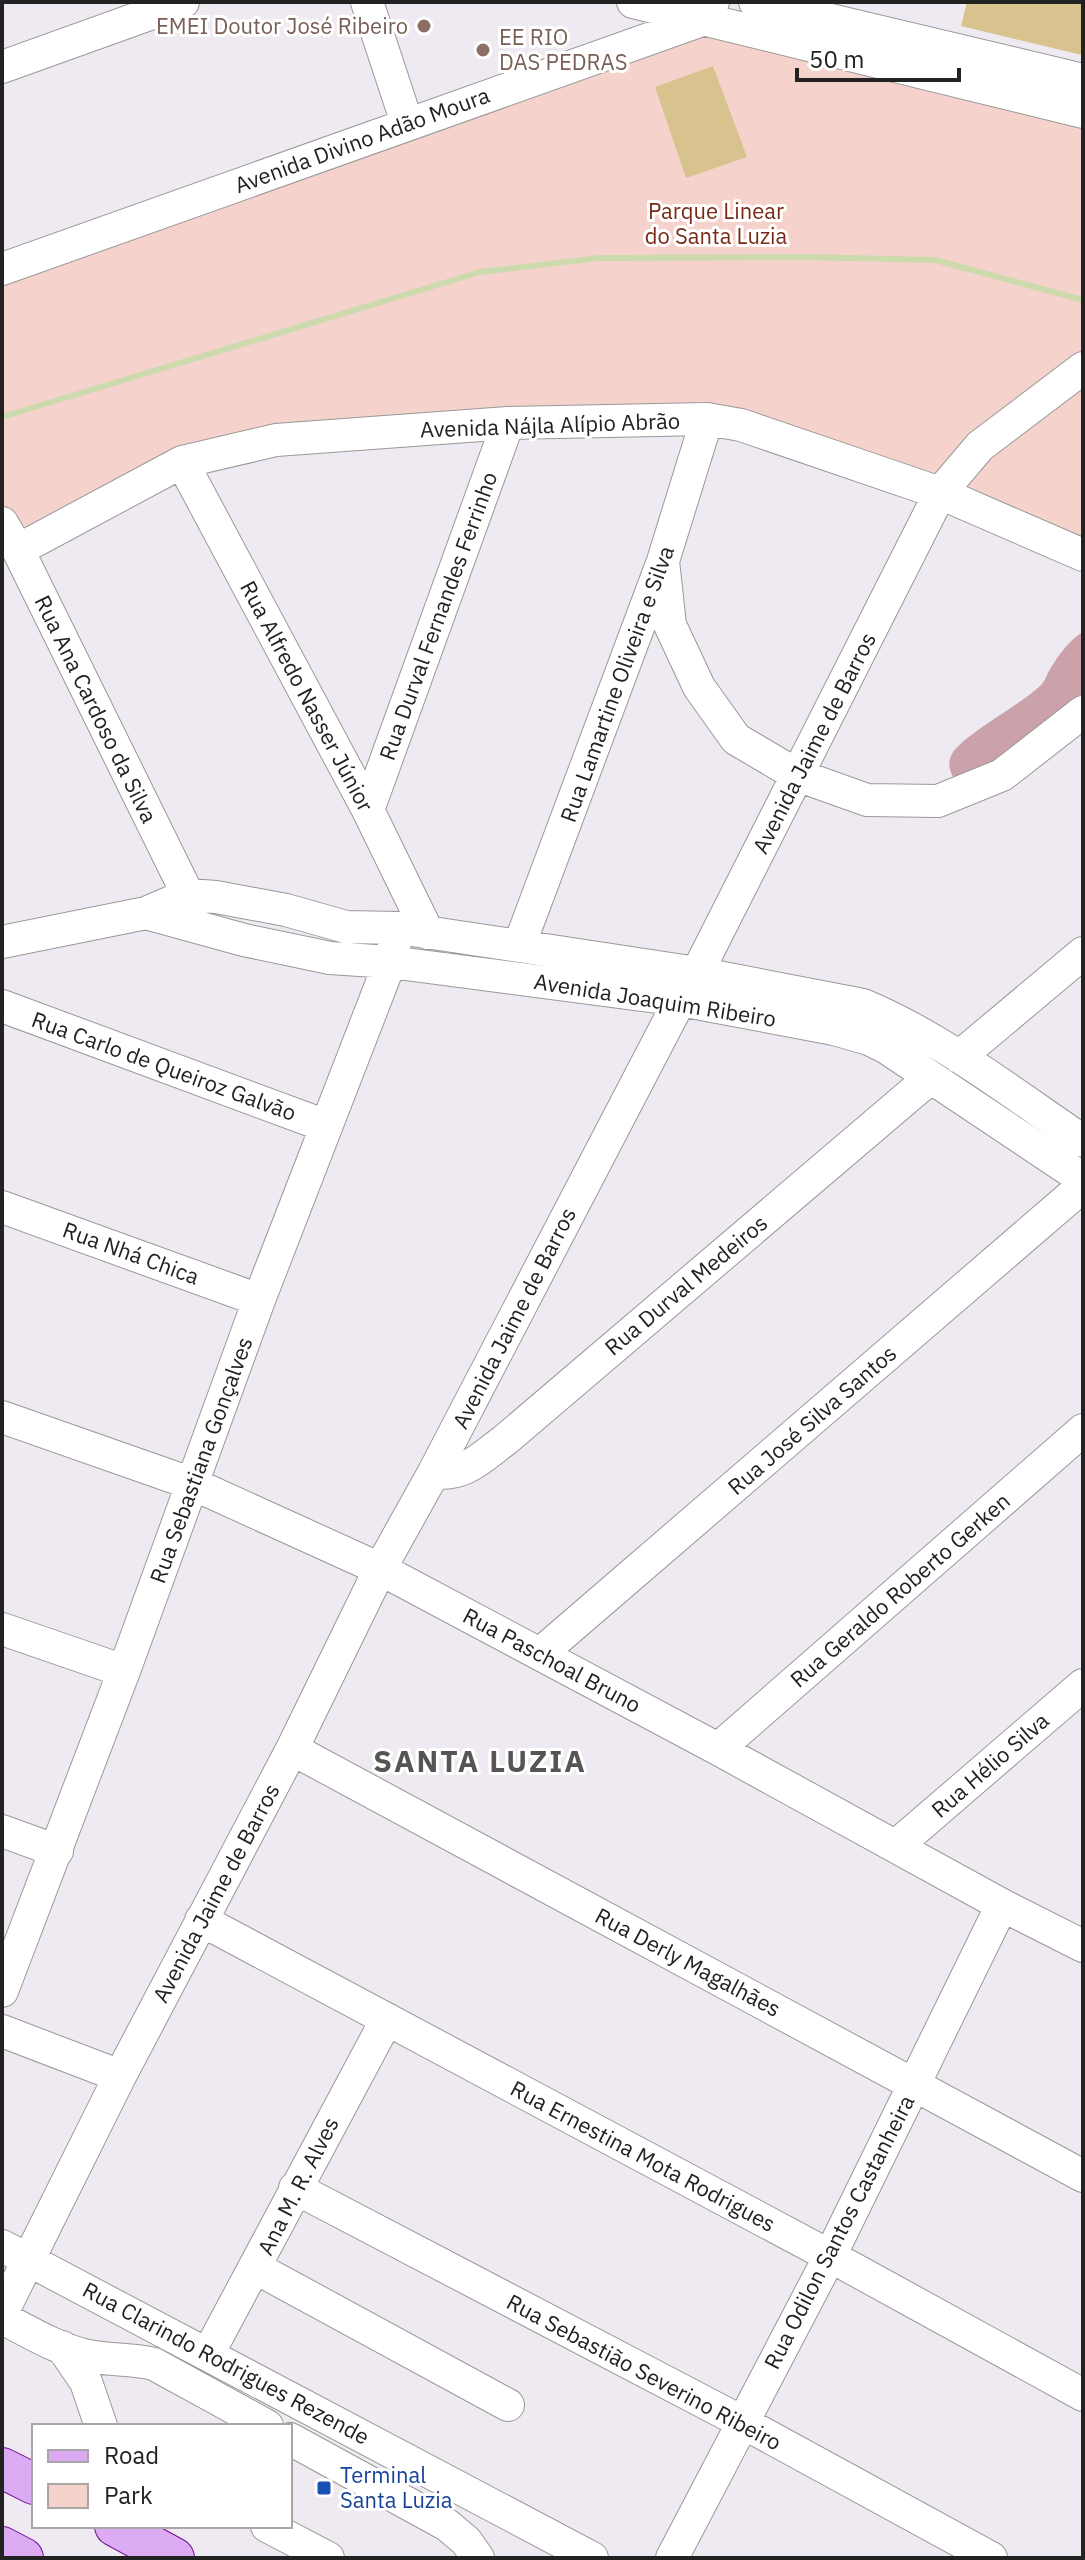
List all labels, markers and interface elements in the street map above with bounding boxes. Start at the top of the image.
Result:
place label: EMEI Doutor José Ribeiro [156,11,408,40]
marker: EMEI Doutor José Ribeiro [415,17,433,35]
place label: EE RIO DAS PEDRAS [499,22,627,76]
scale bar [797,32,959,82]
marker: EE RIO DAS PEDRAS [474,41,492,59]
text: 50 m [809,43,864,75]
street label: Avenida Divino Adão Moura [230,80,494,199]
park label: Parque Linear do Santa Luzia [645,196,788,250]
street label: Avenida Nájla Alípio Abrão [420,405,680,444]
street label: Rua Durval Fernandes Ferrinho [372,468,503,764]
street label: Rua Lamartine Oliveira e Silva [553,541,680,826]
street label: Rua Alfredo Nasser Júnior [234,575,381,816]
street label: Rua Ana Cardoso da Silva [29,590,164,828]
street label: Avenida Jaime de Barros [745,627,882,858]
street label: Avenida Joaquim Ribeiro [532,966,778,1033]
street label: Rua Carlo de Queiroz Galvão [28,1004,300,1127]
street label: Avenida Jaime de Barros [445,1202,582,1433]
street label: Rua Durval Medeiros [598,1208,773,1361]
street label: Rua Nhá Chica [59,1214,204,1291]
street label: Rua Sebastiana Gonçalves [142,1333,259,1587]
street label: Rua José Silva Santos [721,1338,902,1501]
street label: Rua Geraldo Roberto Gerken [784,1486,1016,1693]
street label: Rua Paschoal Bruno [458,1600,646,1719]
street label: Rua Hélio Silva [925,1705,1055,1824]
district label: SANTA LUZIA [373,1741,587,1780]
street label: Avenida Jaime de Barros [145,1778,286,2007]
street label: Rua Derly Magalhães [590,1900,786,2023]
street label: Rua Ernestina Mota Rodrigues [506,2073,781,2238]
street label: Rua Odilon Santos Castanheira [757,2090,921,2374]
street label: Ana M. R. Alves [250,2112,345,2260]
street label: Rua Clarindo Rodrigues Rezende [78,2274,375,2451]
street label: Rua Sebastião Severino Ribeiro [502,2287,787,2456]
legend [32,2424,292,2528]
text: Road [104,2439,159,2471]
place label: Terminal Santa Luzia [340,2460,453,2514]
text: Park [104,2479,153,2511]
marker: Terminal Santa Luzia [315,2479,333,2497]

